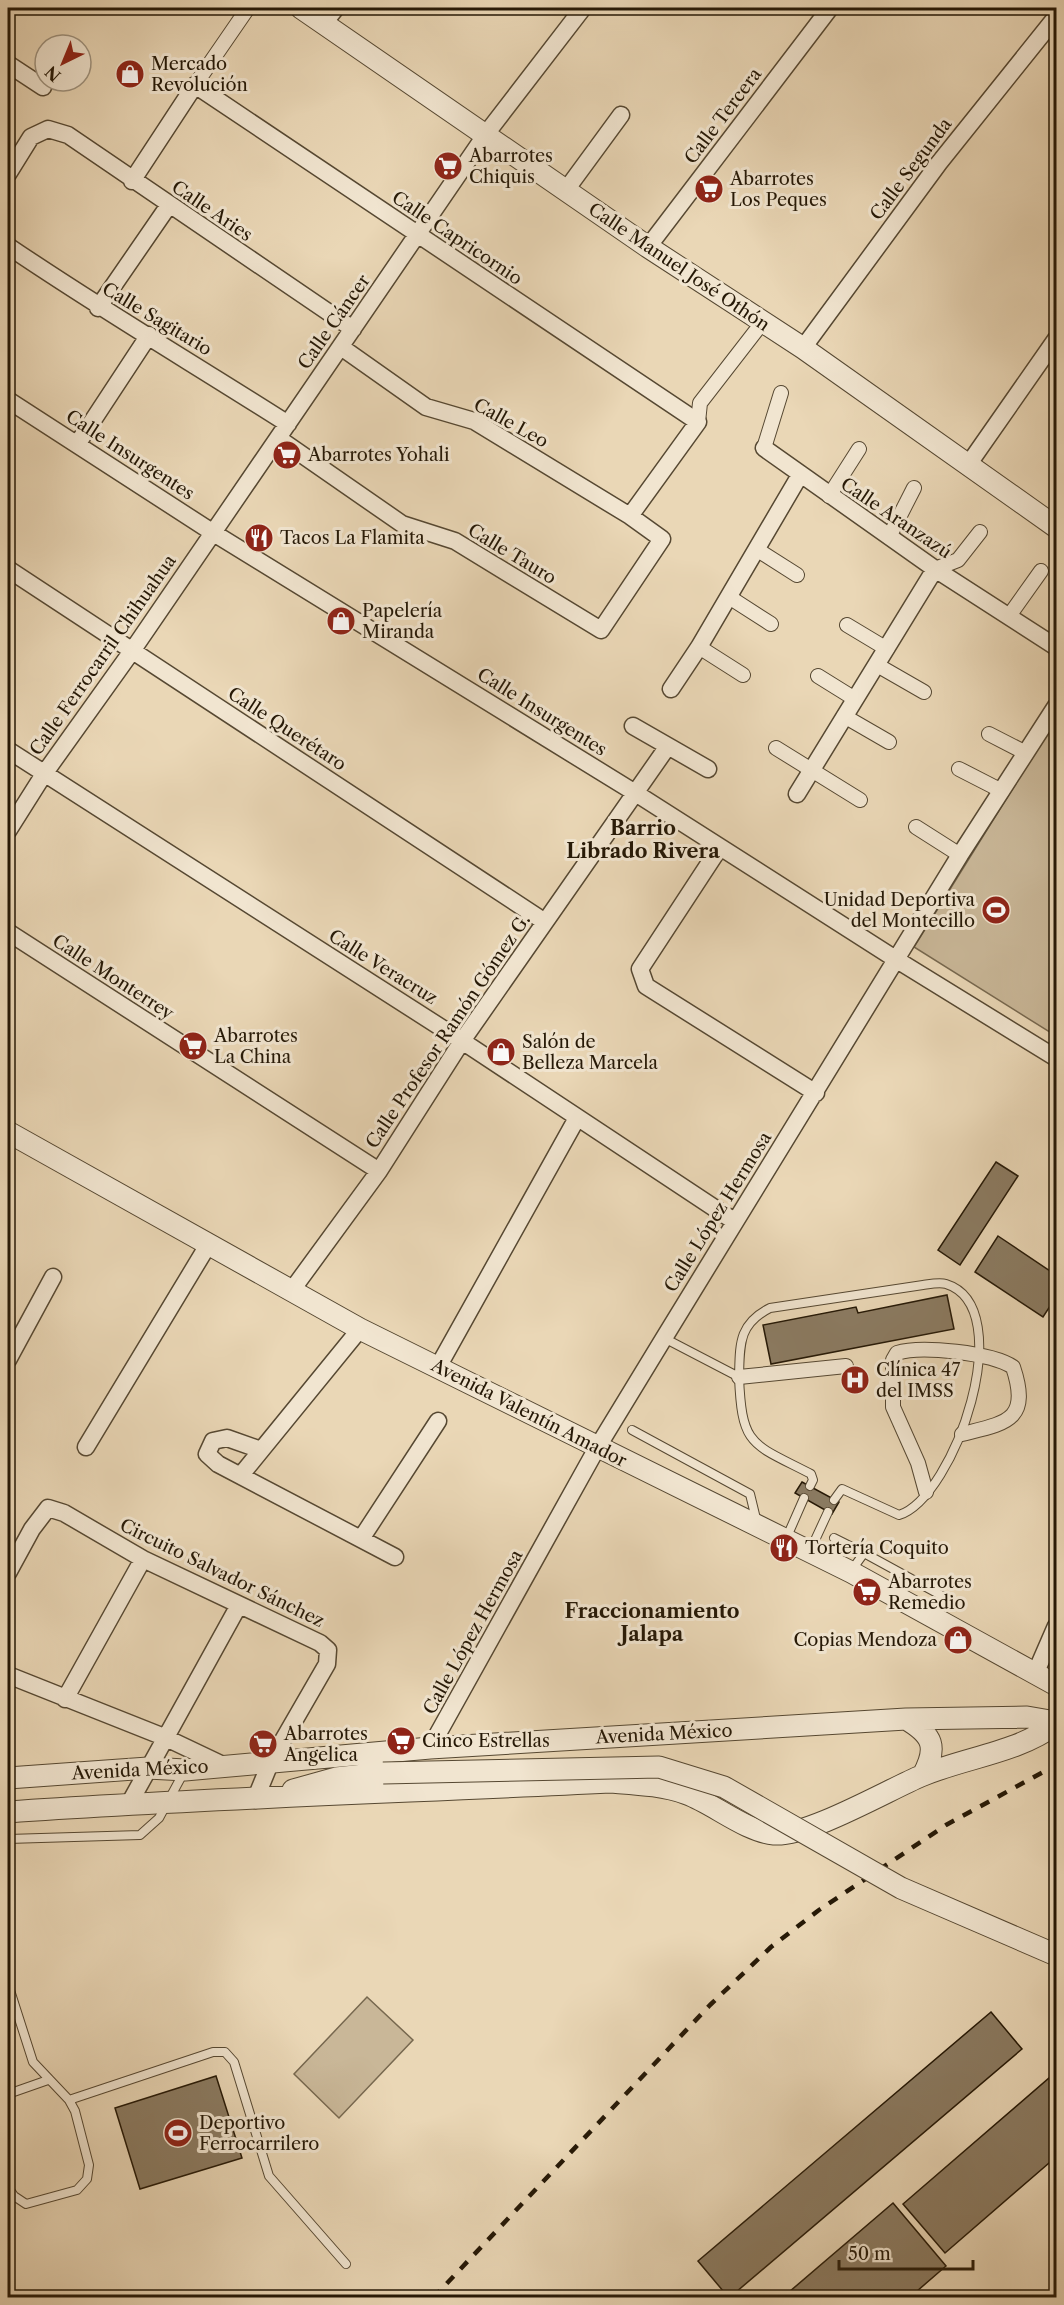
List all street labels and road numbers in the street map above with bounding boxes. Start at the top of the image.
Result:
street label: Calle Tercera [680,63,766,168]
street label: Calle Segunda [865,113,957,224]
street label: Calle Aries [167,176,257,246]
street label: Calle Capricornio [388,186,526,290]
street label: Calle Manuel José Othón [584,198,774,336]
street label: Calle Cáncer [293,270,375,374]
street label: Calle Sagitario [98,278,216,360]
street label: Calle Leo [470,394,552,452]
street label: Calle Insurgentes [62,405,198,505]
street label: Calle Aranzazú [837,473,956,563]
street label: Calle Tauro [464,519,560,589]
street label: Calle Ferrocarril Chihuahua [25,550,181,760]
street label: Calle Insurgentes [473,663,611,761]
street label: Calle Querétaro [224,683,350,775]
street label: Calle Profesor Ramón Gómez G. [361,910,535,1152]
street label: Calle Veracruz [325,925,441,1009]
street label: Calle Monterrey [48,930,179,1025]
street label: Calle López Hermosa [660,1127,777,1296]
street label: Avenida Valentín Amador [427,1354,631,1472]
street label: Circuito Salvador Sánchez [116,1514,328,1632]
street label: Calle López Hermosa [419,1545,528,1718]
street label: Avenida México [594,1719,733,1749]
street label: Avenida México [70,1755,209,1785]

